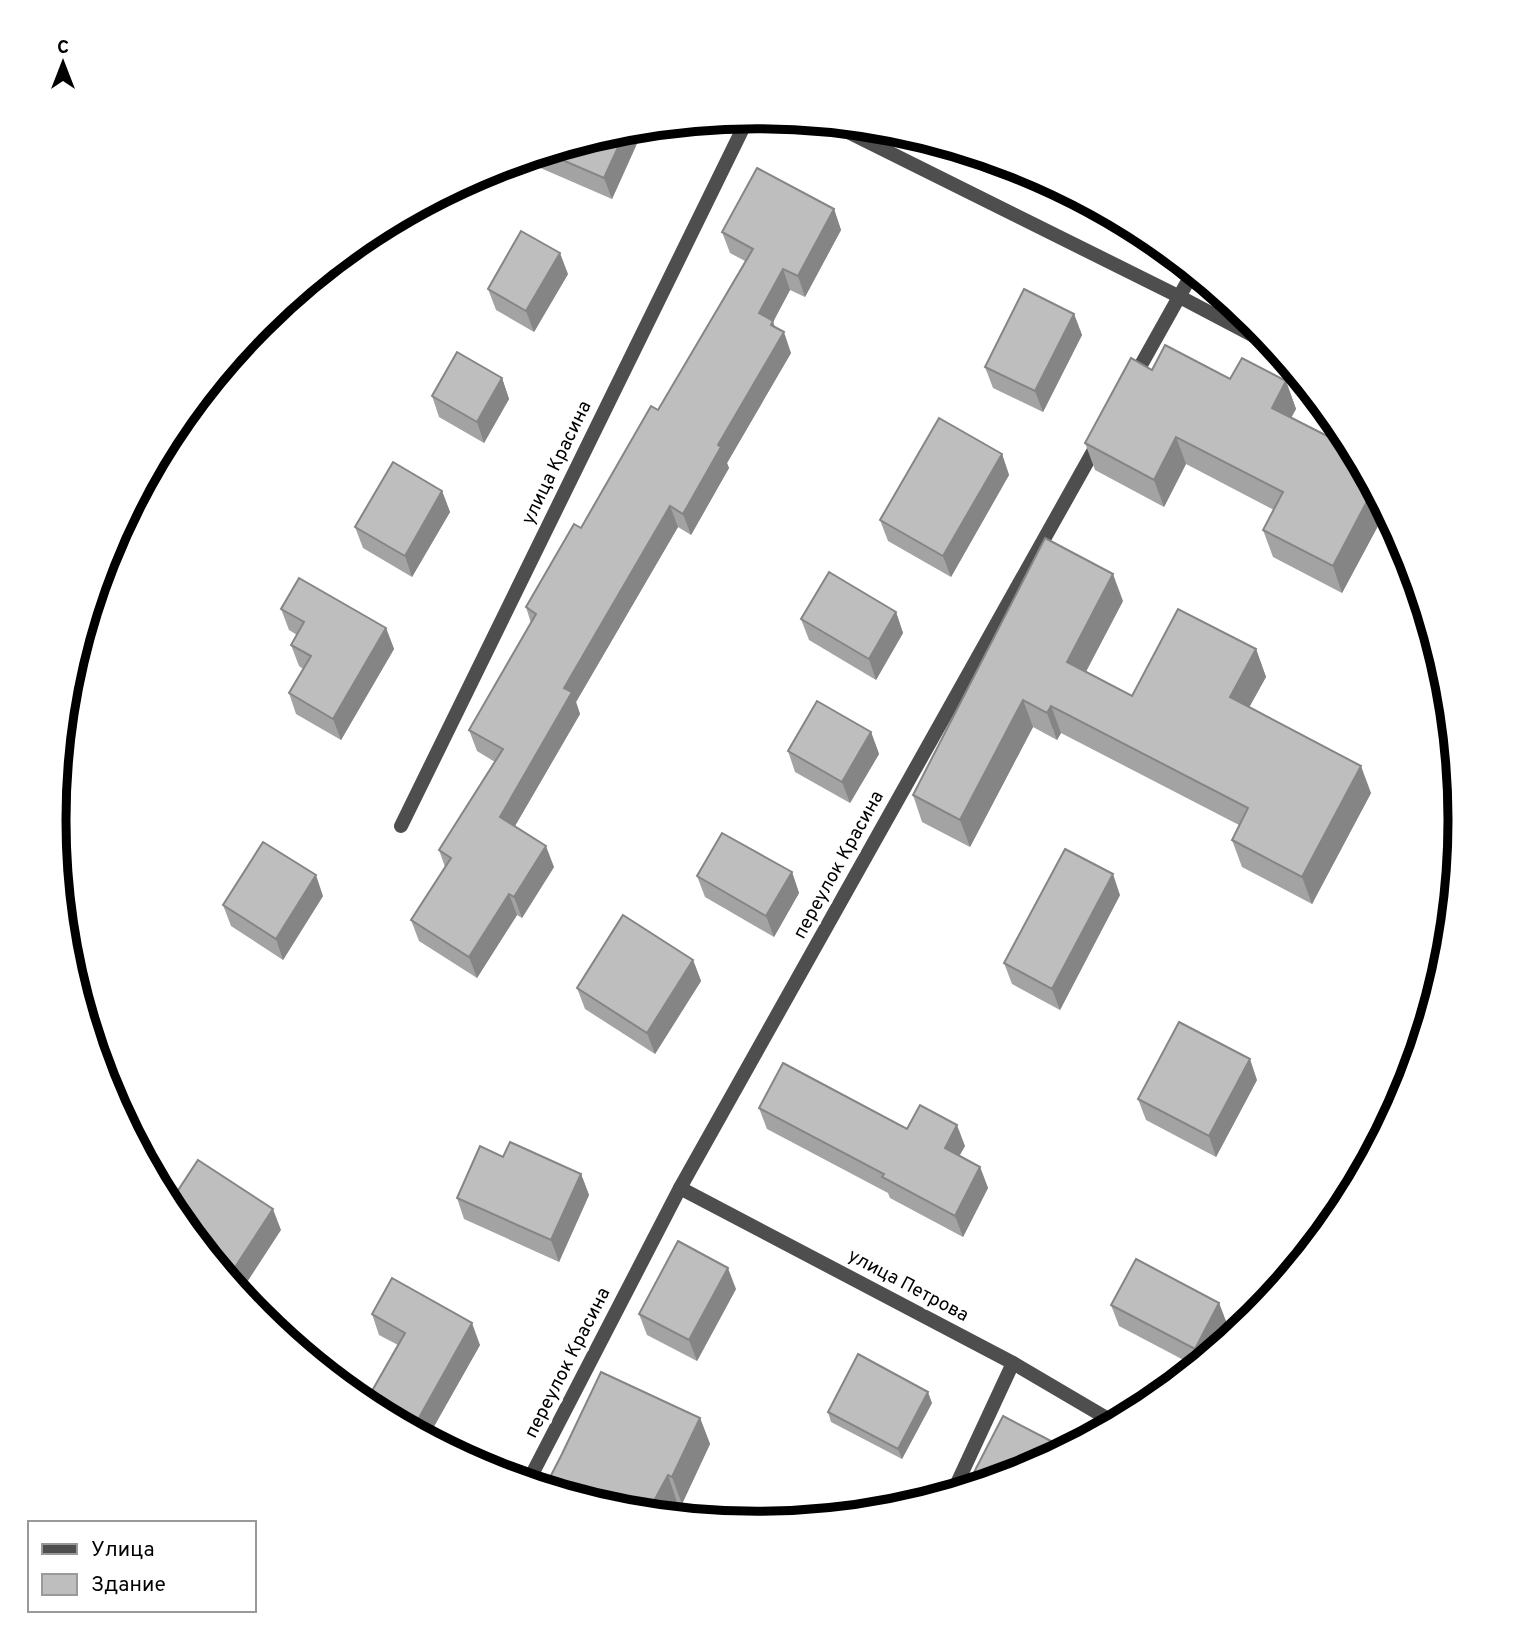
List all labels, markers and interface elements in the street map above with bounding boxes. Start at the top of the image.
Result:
north arrow [28,28,98,98]
text: С [57,36,69,60]
street label: улица Красина [517,397,597,529]
street label: переулок Красина [788,787,890,943]
street label: улица Петрова [843,1244,973,1328]
street label: переулок Красина [520,1284,616,1442]
legend [28,1521,256,1612]
text: Улица [91,1537,155,1564]
text: Здание [91,1572,166,1599]

